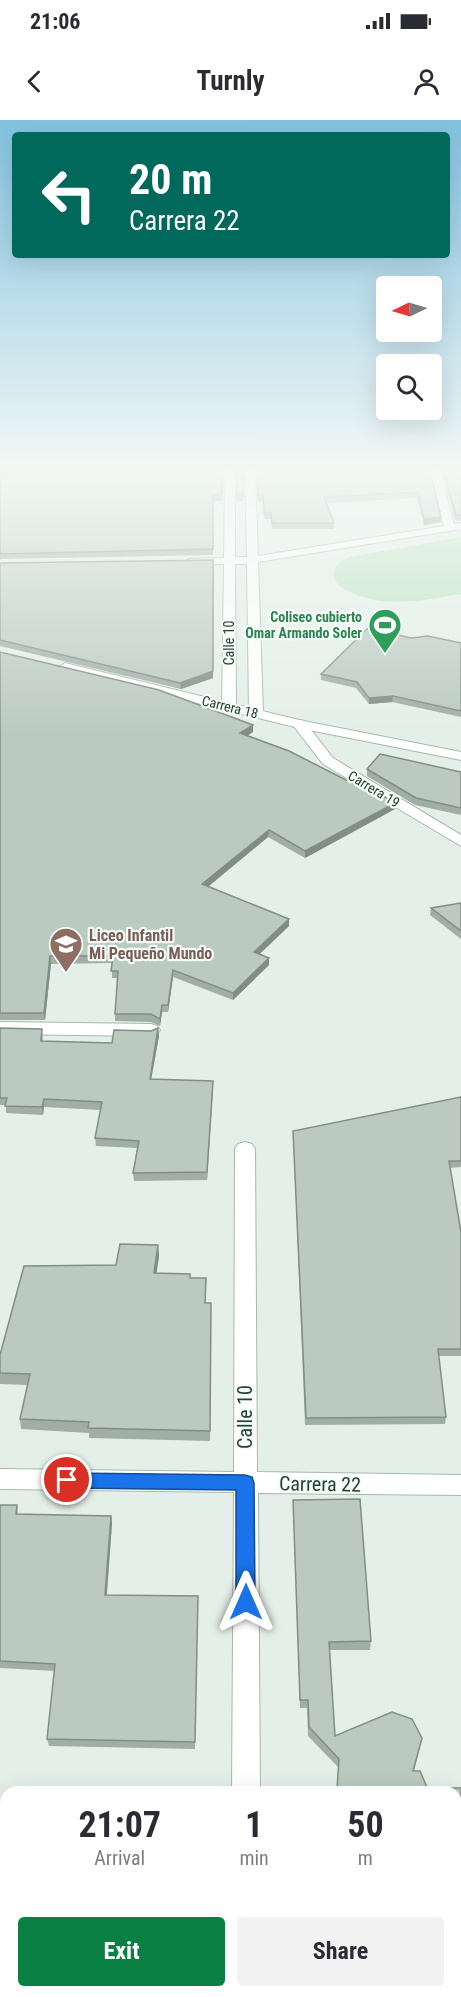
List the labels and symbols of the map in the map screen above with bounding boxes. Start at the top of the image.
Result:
north arrow [376,276,442,342]
sports icon: Coliseo cubierto Omar Armando Soler [367,607,403,654]
place label: Coliseo cubierto Omar Armando Soler [245,609,362,641]
street label: Calle 10 [221,621,237,665]
street label: Carrera 18 [200,692,260,722]
street label: Carrera 19 [345,767,403,811]
school or university icon: Liceo Infantil Mi Pequeño Mundo [48,926,84,973]
place label: Liceo Infantil Mi Pequeño Mundo [89,926,212,963]
street label: Calle 10 [233,1385,257,1449]
pin [41,1454,92,1505]
street label: Carrera 22 [279,1471,361,1497]
position arrow [214,1570,278,1634]

